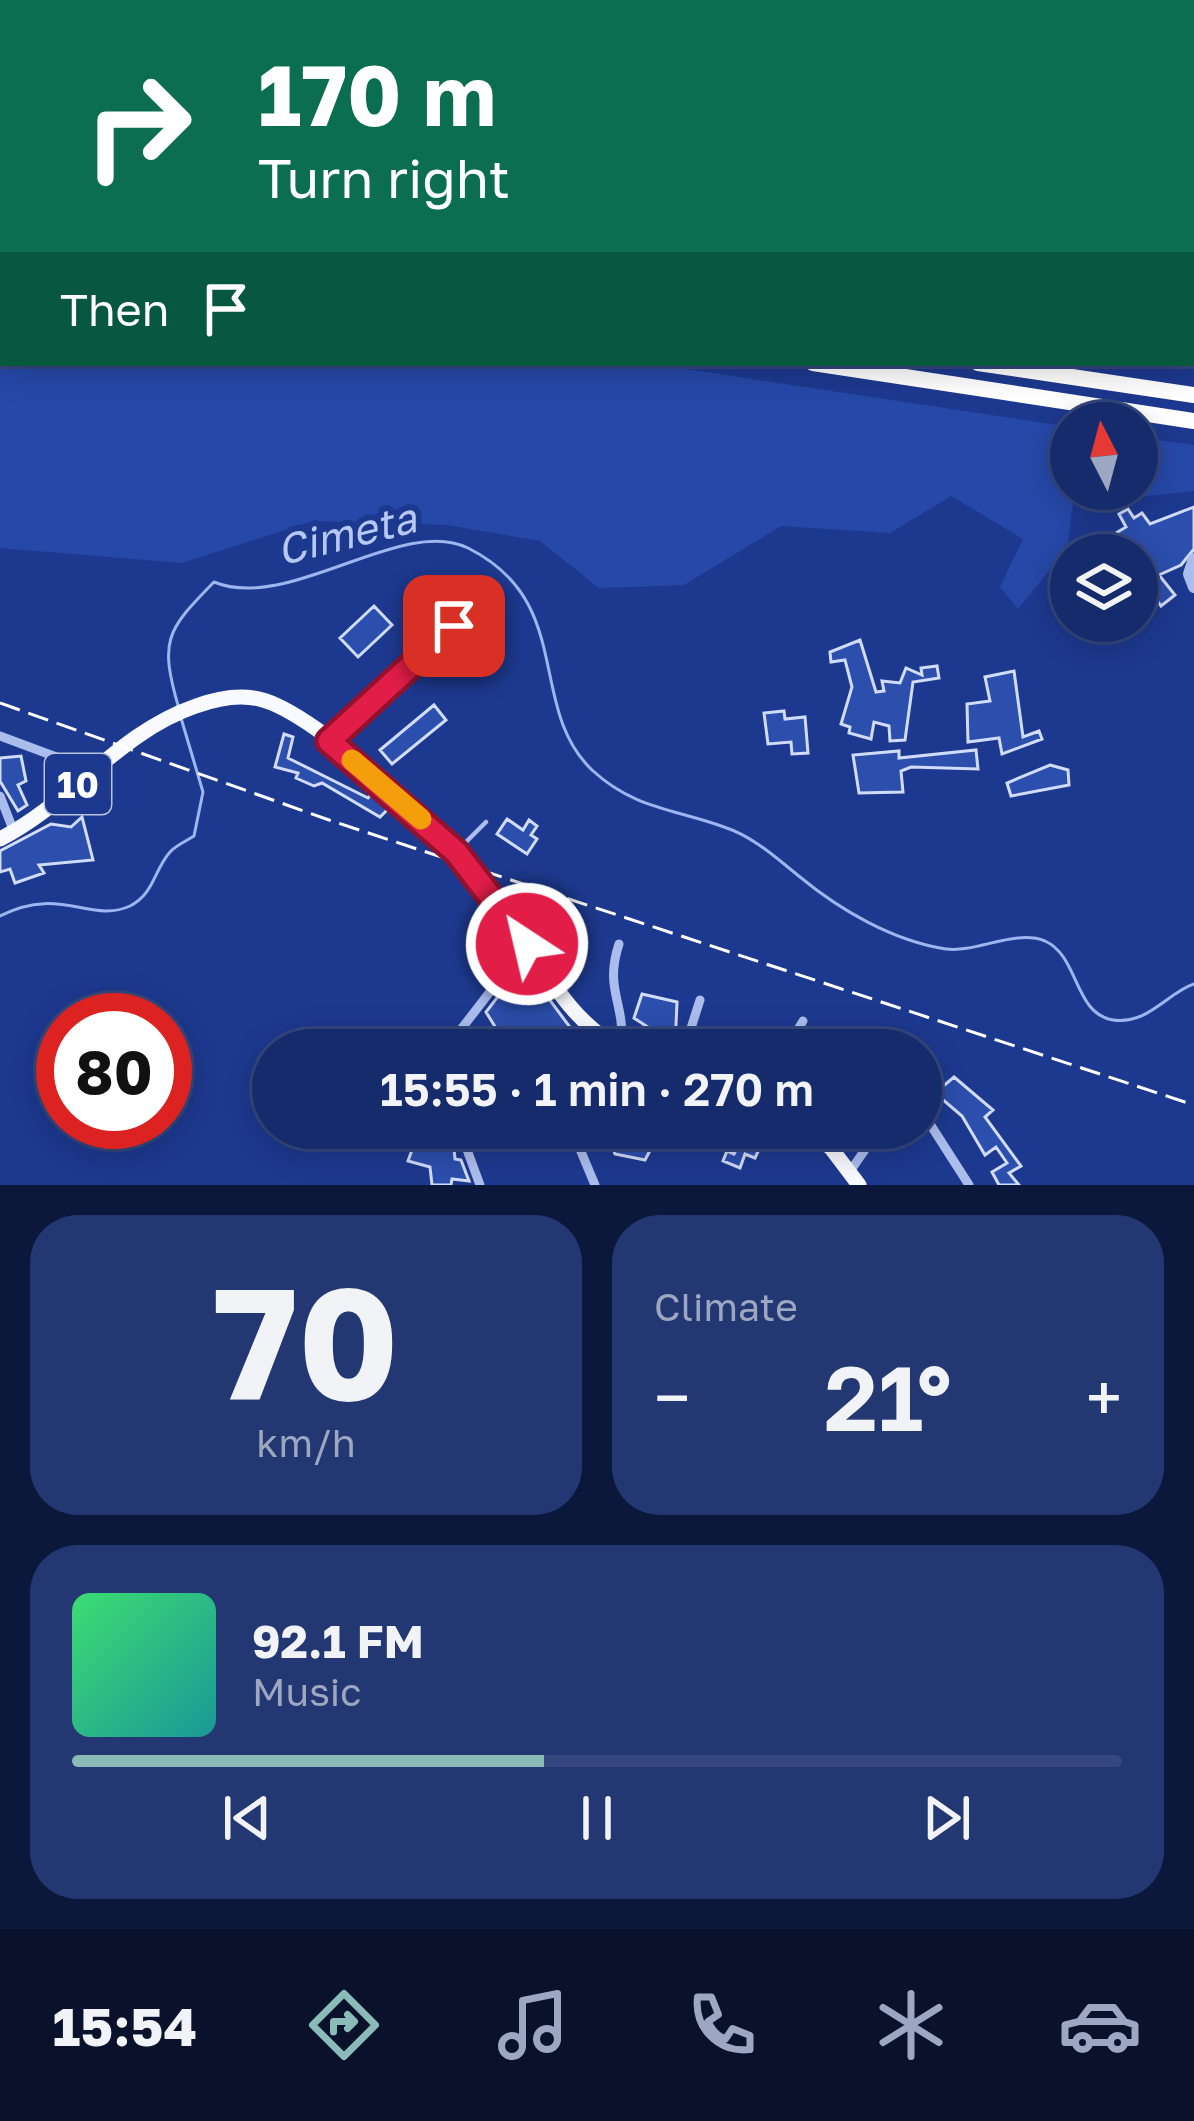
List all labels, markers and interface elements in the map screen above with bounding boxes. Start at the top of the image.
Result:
text: 170 m [258,44,496,144]
icon: right [60,48,216,204]
text: Turn right [258,145,510,210]
icon: arrive [193,276,259,342]
text: Then [60,282,169,336]
north arrow [1050,402,1158,510]
map controls [1050,402,1158,642]
water label: Cimeta [271,491,422,574]
button: layers [1050,534,1158,642]
pin [403,575,505,677]
icon: arrive [421,593,487,659]
road number: 10 [45,754,111,814]
position arrow [464,881,590,1007]
speed limit sign: 80 [36,993,192,1149]
text: 15:55 · 1 min · 270 m [380,1062,814,1116]
text: 70 [213,1247,399,1434]
text: Climate [654,1283,798,1330]
text: 21° [824,1343,952,1451]
text: − [654,1357,690,1437]
text: + [1086,1357,1122,1437]
text: km/h [256,1419,356,1466]
text: 92.1 FM [252,1614,424,1668]
text: Music [252,1668,362,1715]
icon: previous [214,1785,280,1851]
icon: pause [564,1785,630,1851]
icon: next [914,1785,980,1851]
icon: directions [302,1983,386,2067]
icon: music [491,1983,575,2067]
icon: phone [680,1983,764,2067]
icon: climate [869,1983,953,2067]
icon: car [1058,1983,1142,2067]
text: 15:54 [52,1993,197,2058]

